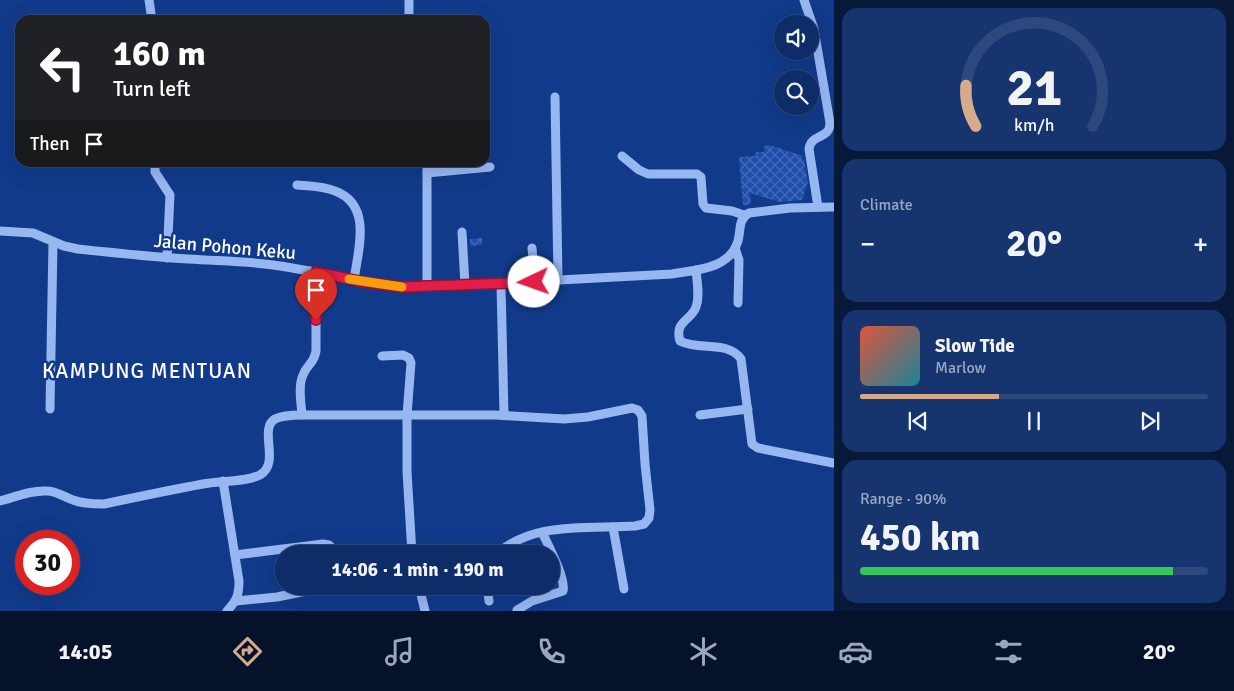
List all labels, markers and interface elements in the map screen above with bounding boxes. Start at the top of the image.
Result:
map controls [774,15,819,115]
button: sound [774,15,819,60]
text: 160 m [113,32,206,75]
icon: left [30,35,95,100]
text: 21 [1006,56,1062,120]
button: search [774,70,819,115]
text: Turn left [113,75,191,102]
text: km/h [1014,114,1054,136]
icon: arrive [80,130,108,158]
text: Then [30,132,70,156]
text: Climate [860,195,913,215]
text: 20° [1006,220,1062,267]
text: − [860,227,875,261]
text: + [1193,227,1208,261]
street label: Jalan Pohon Keku [153,229,297,265]
position arrow [507,255,559,307]
pin [295,269,337,320]
icon: arrive [302,276,330,304]
text: Slow Tide [935,334,1015,358]
district label: KAMPUNG MENTUAN [42,358,252,384]
text: Marlow [935,358,986,378]
icon: previous [904,407,932,435]
icon: pause [1020,407,1048,435]
icon: next [1136,407,1164,435]
text: Range · 90% [860,489,946,509]
text: 450 km [860,514,981,561]
speed limit sign: 30 [15,530,80,595]
text: 14:06 · 1 min · 190 m [331,558,504,582]
icon: directions [230,634,265,669]
icon: music [382,634,417,669]
icon: phone [534,634,569,669]
icon: climate [686,634,721,669]
icon: car [838,634,873,669]
icon: filters [991,634,1026,669]
text: 14:05 [59,638,113,665]
text: 20° [1143,638,1175,665]

